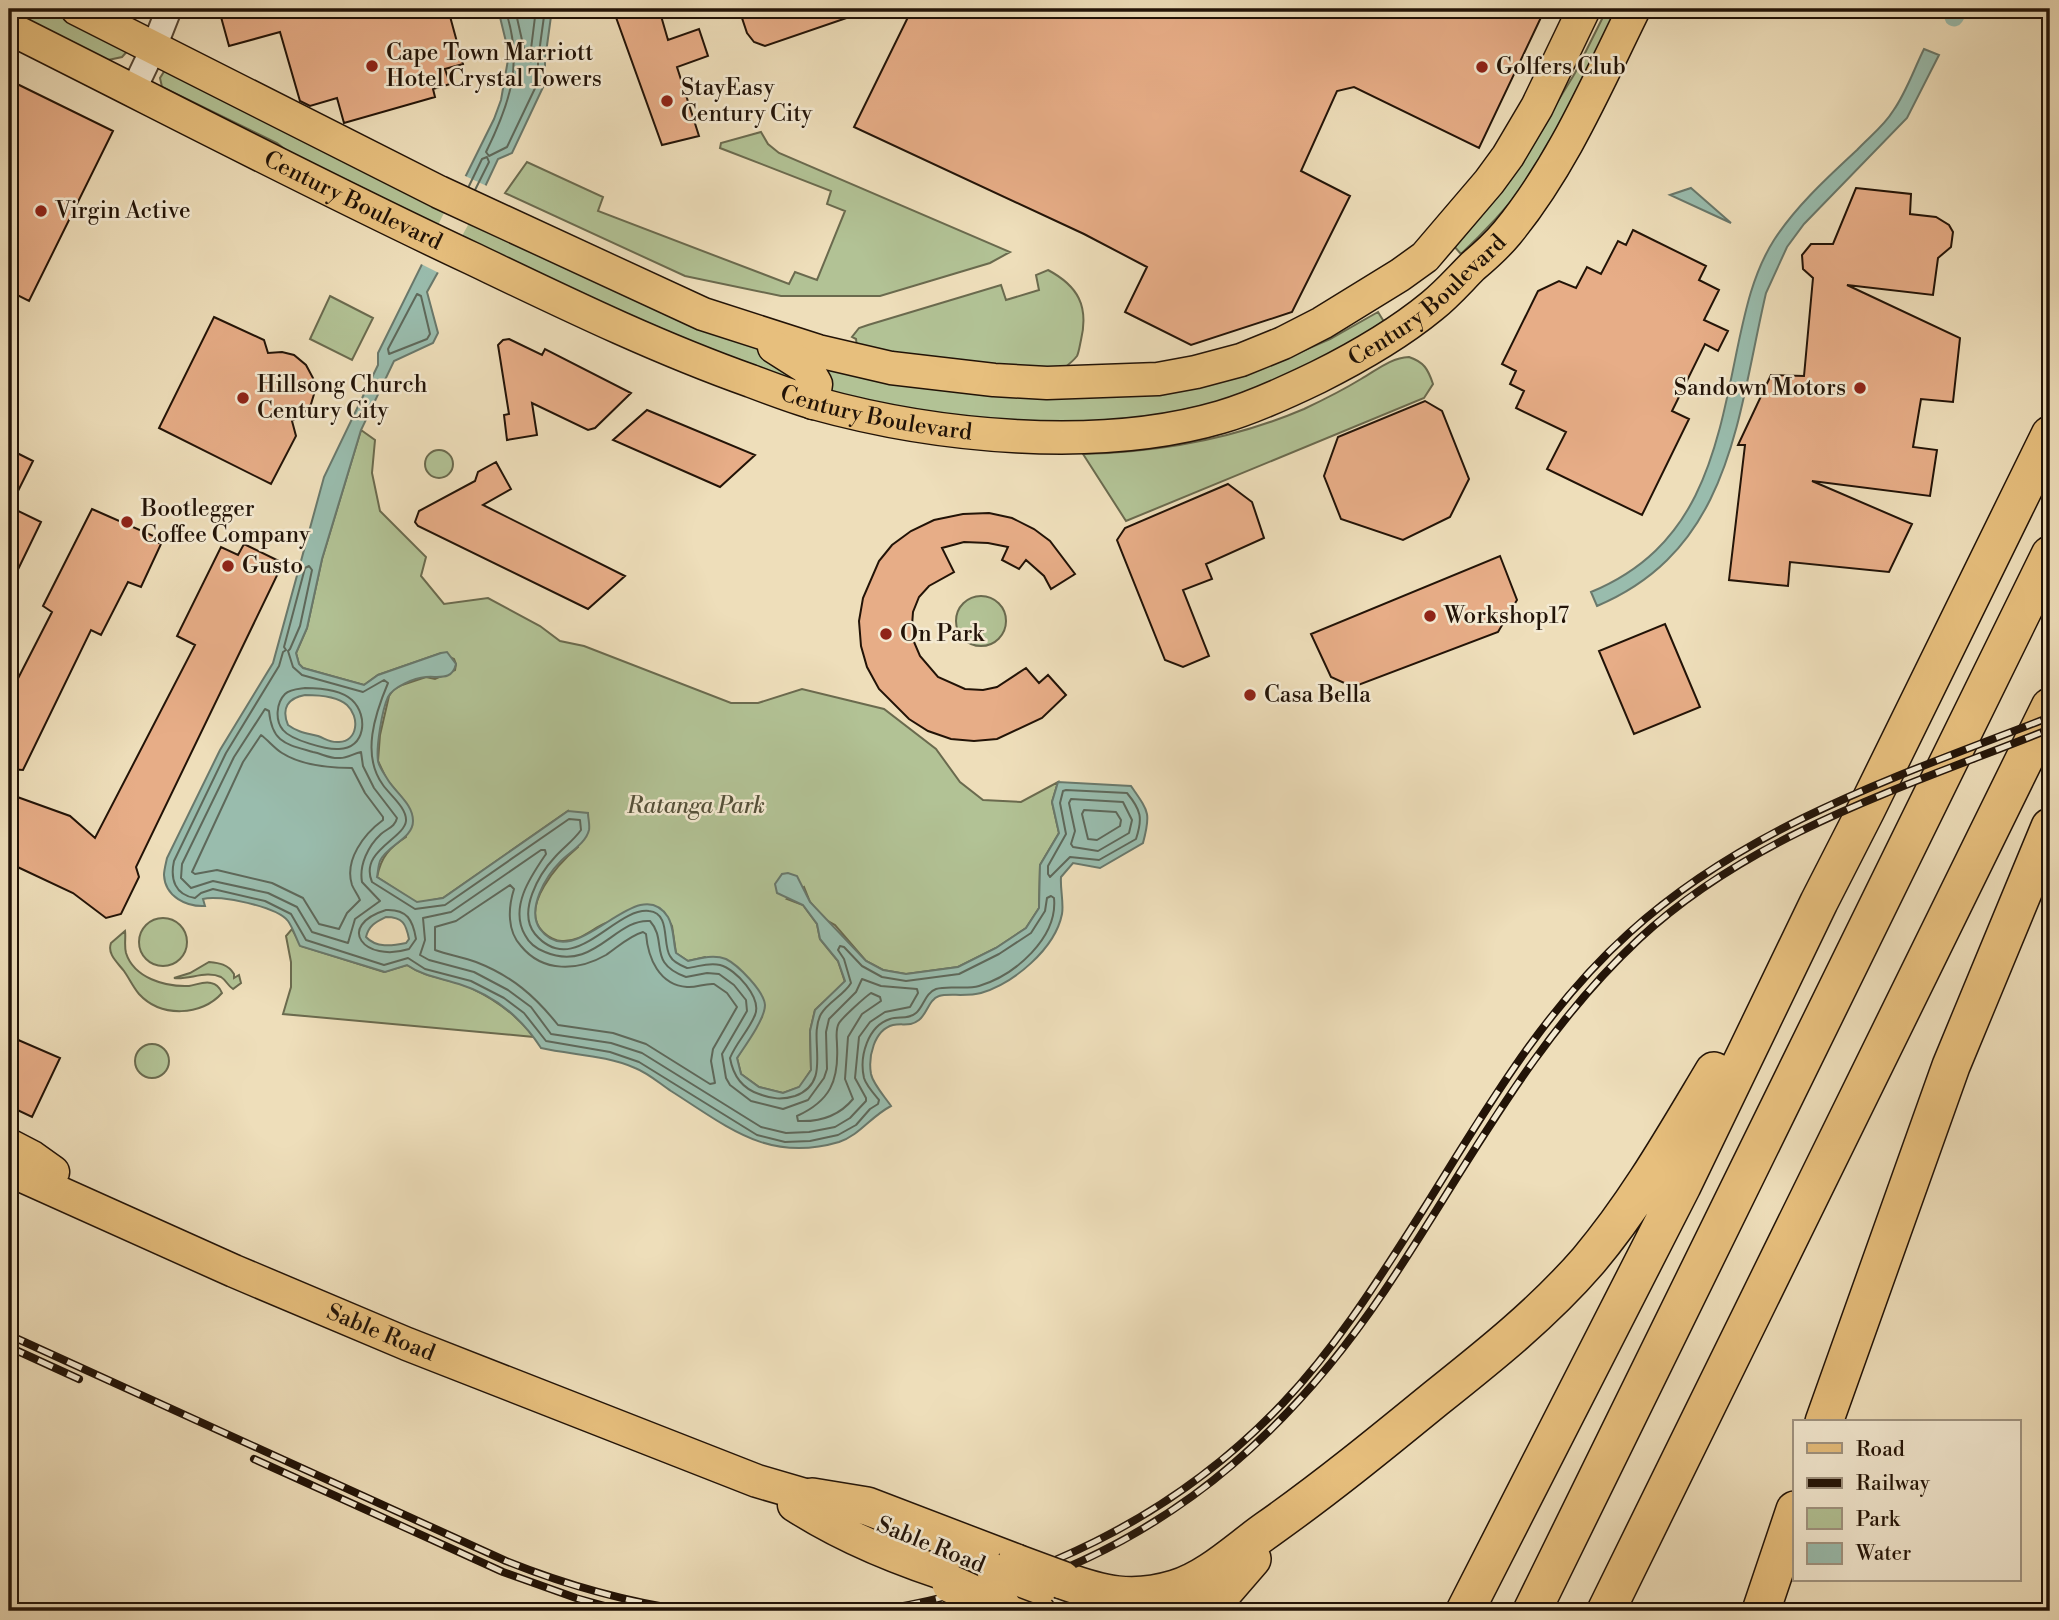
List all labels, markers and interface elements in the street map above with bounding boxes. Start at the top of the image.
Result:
place label: Cape Town Marriott Hotel Crystal Towers [386,39,602,93]
place label: Golfers Club [1496,53,1626,81]
marker: Cape Town Marriott Hotel Crystal Towers [364,58,380,74]
marker: Golfers Club [1474,59,1490,75]
place label: StayEasy Century City [681,74,813,128]
marker: StayEasy Century City [659,93,675,109]
street label: Century Boulevard [259,145,447,256]
place label: Virgin Active [54,197,191,225]
marker: Virgin Active [33,203,49,219]
street label: Century Boulevard [1343,229,1512,372]
place label: Hillsong Church Century City [257,371,428,425]
place label: Sandown Motors [1674,374,1846,402]
street label: Century Boulevard [777,379,974,447]
marker: Sandown Motors [1852,380,1868,396]
marker: Hillsong Church Century City [235,390,251,406]
place label: Bootlegger Coffee Company [140,495,311,549]
marker: Bootlegger Coffee Company [119,514,135,530]
place label: Gusto [242,552,303,580]
marker: Gusto [220,558,236,574]
place label: Workshop17 [1443,602,1570,630]
marker: Workshop17 [1422,608,1438,624]
place label: On Park [900,620,985,648]
marker: On Park [878,626,894,642]
place label: Casa Bella [1264,681,1371,709]
marker: Casa Bella [1242,687,1258,703]
park label: Ratanga Park [626,792,765,820]
street label: Sable Road [323,1298,439,1368]
legend [1793,1420,2021,1582]
text: Road [1856,1437,1905,1463]
text: Railway [1856,1471,1931,1497]
text: Park [1856,1507,1901,1533]
street label: Sable Road [873,1511,989,1579]
text: Water [1855,1541,1911,1567]

